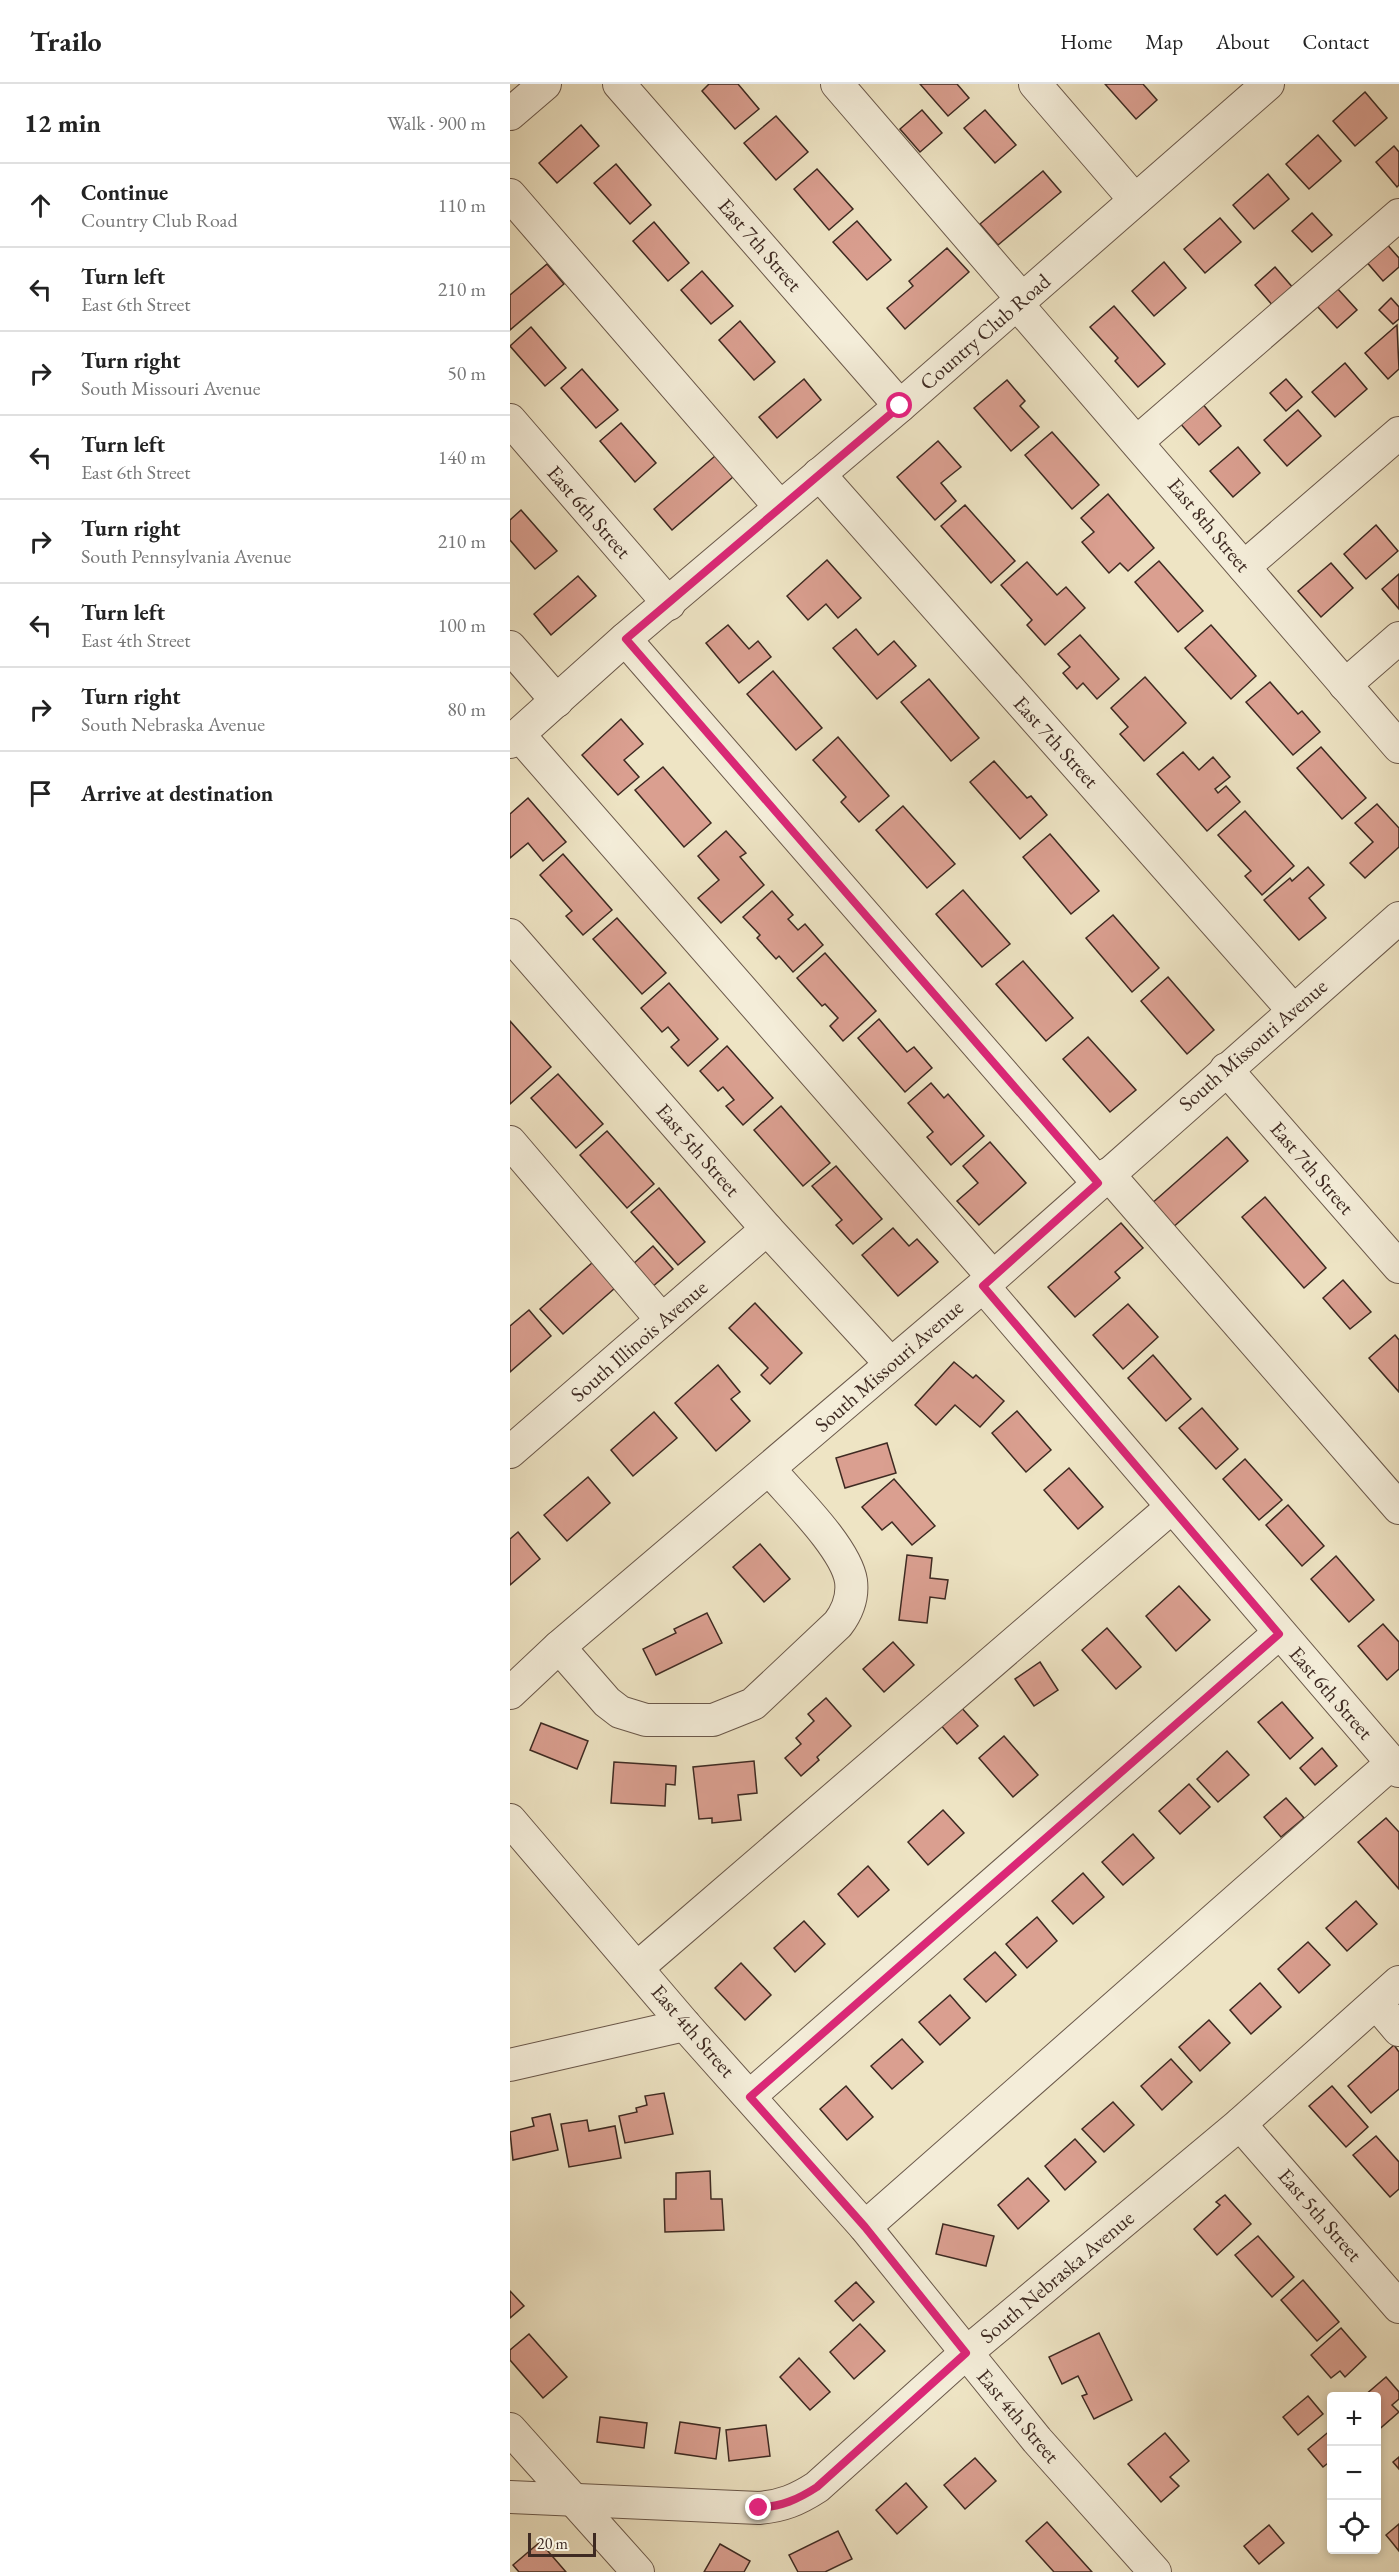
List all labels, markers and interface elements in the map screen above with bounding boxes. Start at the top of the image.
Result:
text: Trailo [30,23,102,59]
text: Home [1060,28,1112,55]
text: Map [1145,28,1183,55]
text: About [1216,28,1269,55]
text: Contact [1302,28,1369,55]
text: 12 min [24,106,101,140]
text: Walk · 900 m [387,110,486,136]
text: Continue [81,178,168,207]
icon: ahead [24,189,57,222]
text: 110 m [438,192,486,218]
street label: East 7th Street [712,192,809,297]
text: Country Club Road [81,207,238,233]
text: Turn left [81,262,165,291]
street label: Country Club Road [914,267,1056,396]
icon: left [24,273,57,306]
text: 210 m [438,276,486,302]
text: East 6th Street [81,291,191,317]
text: Turn right [81,346,180,375]
icon: right [24,357,57,390]
text: 50 m [447,360,486,386]
text: South Missouri Avenue [81,375,261,401]
route start [886,392,912,418]
text: Turn left [81,430,165,459]
icon: left [24,441,57,474]
text: 140 m [438,444,486,470]
text: East 6th Street [81,459,191,485]
street label: East 6th Street [541,459,638,564]
street label: East 8th Street [1162,472,1257,578]
text: Turn right [81,514,180,543]
icon: right [24,525,57,558]
text: 210 m [438,528,486,554]
text: South Pennsylvania Avenue [81,543,291,569]
text: Turn left [81,598,165,627]
icon: left [24,609,57,642]
text: 100 m [438,612,486,638]
text: East 4th Street [81,627,191,653]
text: Turn right [81,682,180,711]
street label: East 7th Street [1008,690,1105,794]
icon: right [24,693,57,726]
text: 80 m [447,696,486,722]
text: South Nebraska Avenue [81,711,265,737]
icon: arrive [24,777,57,810]
text: Arrive at destination [81,779,273,808]
street label: South Missouri Avenue [1173,973,1333,1117]
street label: East 5th Street [650,1097,747,1202]
street label: East 7th Street [1264,1115,1361,1220]
street label: South Illinois Avenue [564,1274,713,1408]
street label: South Missouri Avenue [809,1294,969,1438]
street label: East 6th Street [1283,1640,1380,1745]
street label: East 4th Street [645,1978,742,2083]
street label: East 5th Street [1272,2162,1369,2267]
street label: South Nebraska Avenue [974,2204,1139,2349]
street label: East 4th Street [971,2363,1066,2469]
map controls [1327,2392,1381,2554]
button: + [1327,2392,1381,2446]
button: − [1327,2446,1381,2500]
route end [745,2494,771,2520]
button: locate [1327,2500,1381,2554]
scale bar [528,2530,596,2558]
text: 20 m [537,2533,568,2554]

